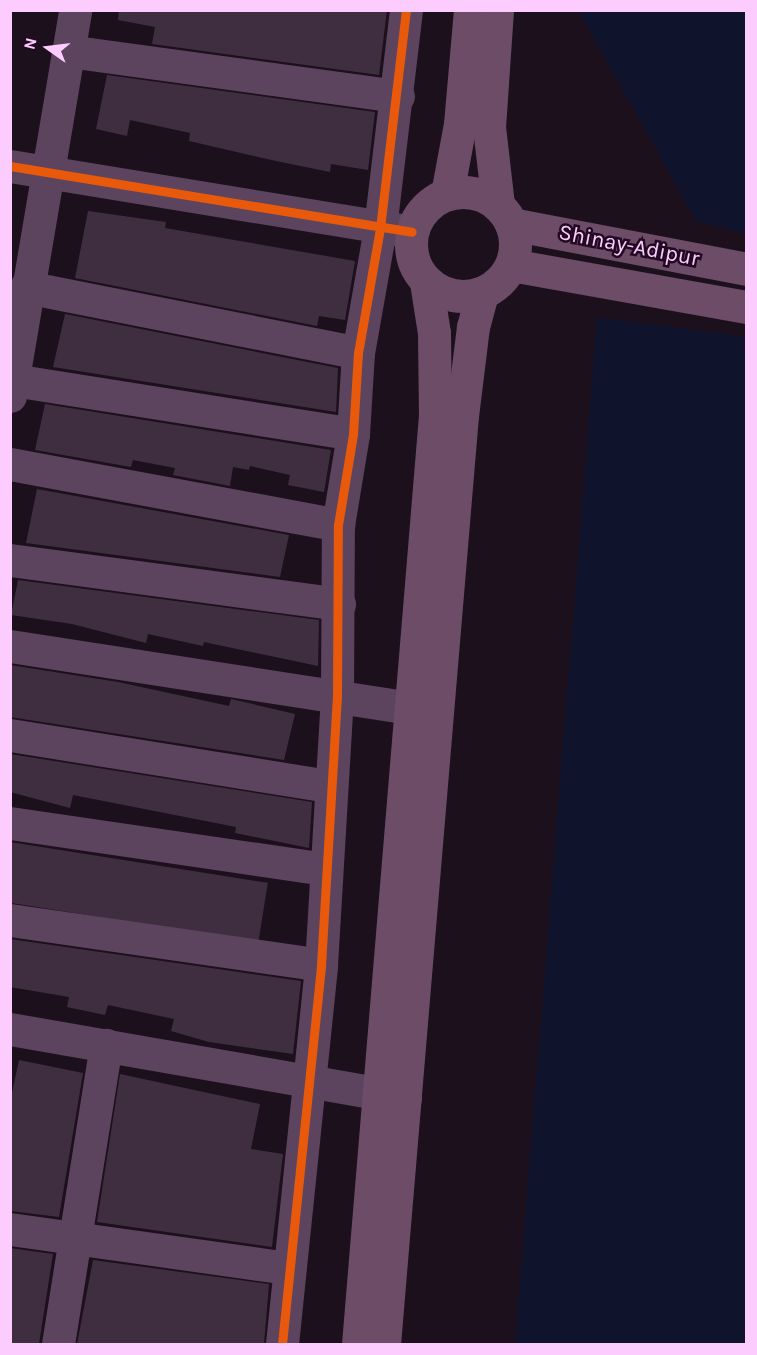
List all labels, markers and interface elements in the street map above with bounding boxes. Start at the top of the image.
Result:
north arrow [18,18,78,78]
text: N [19,36,41,51]
street label: Shinay-Adipur [556,219,702,273]

